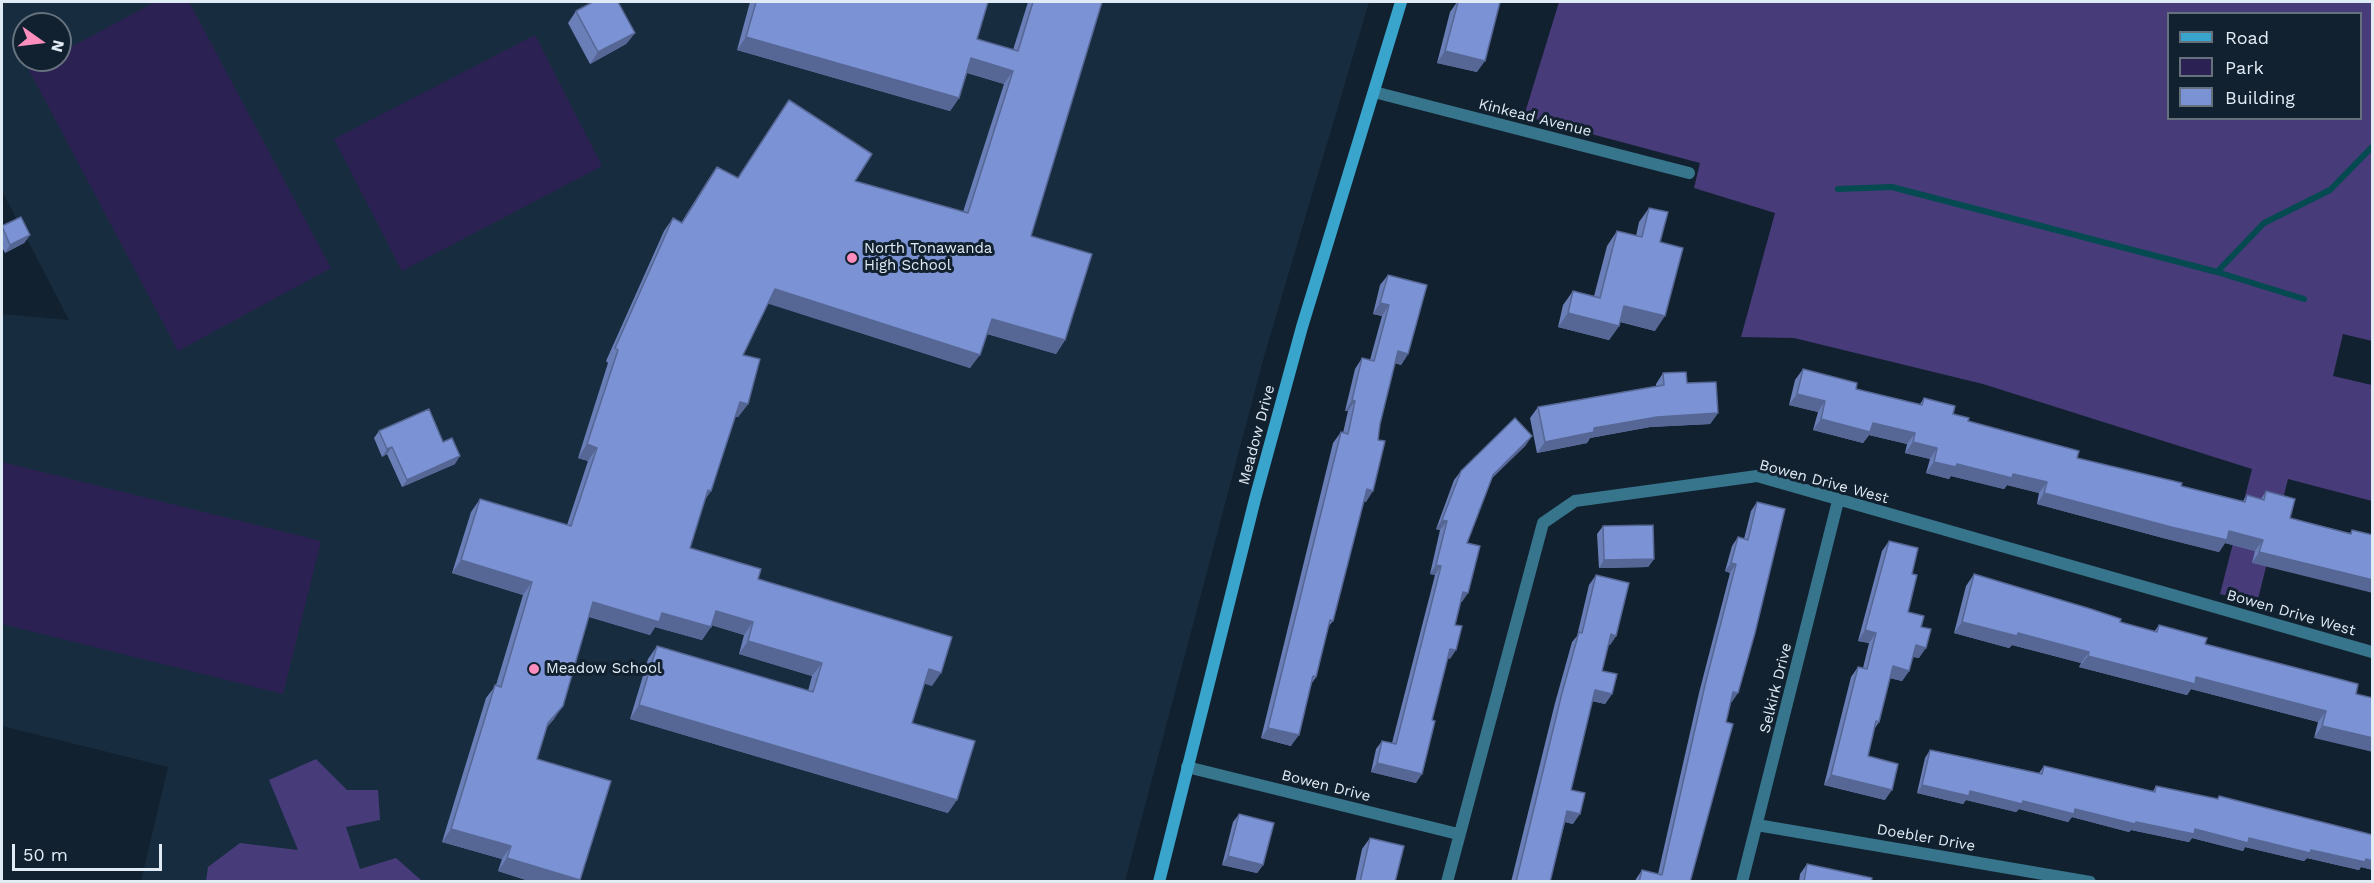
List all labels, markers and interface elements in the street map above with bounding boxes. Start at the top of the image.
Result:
north arrow [12,12,72,72]
legend [2167,12,2362,120]
text: Road [2225,27,2269,48]
text: N [47,38,69,54]
text: Park [2225,57,2264,78]
text: Building [2225,87,2295,108]
street label: Kinkead Avenue [1477,95,1593,141]
place label: North Tonawanda High School [864,240,992,275]
marker: North Tonawanda High School [845,251,859,265]
street label: Meadow Drive [1235,383,1279,487]
street label: Bowen Drive West [1757,456,1891,508]
street label: Bowen Drive West [2225,586,2357,640]
street label: Selkirk Drive [1756,641,1796,735]
place label: Meadow School [546,660,662,678]
marker: Meadow School [527,662,541,676]
street label: Bowen Drive [1280,766,1372,806]
street label: Doebler Drive [1875,820,1977,856]
scale bar [15,832,165,870]
text: 50 m [23,844,68,865]

